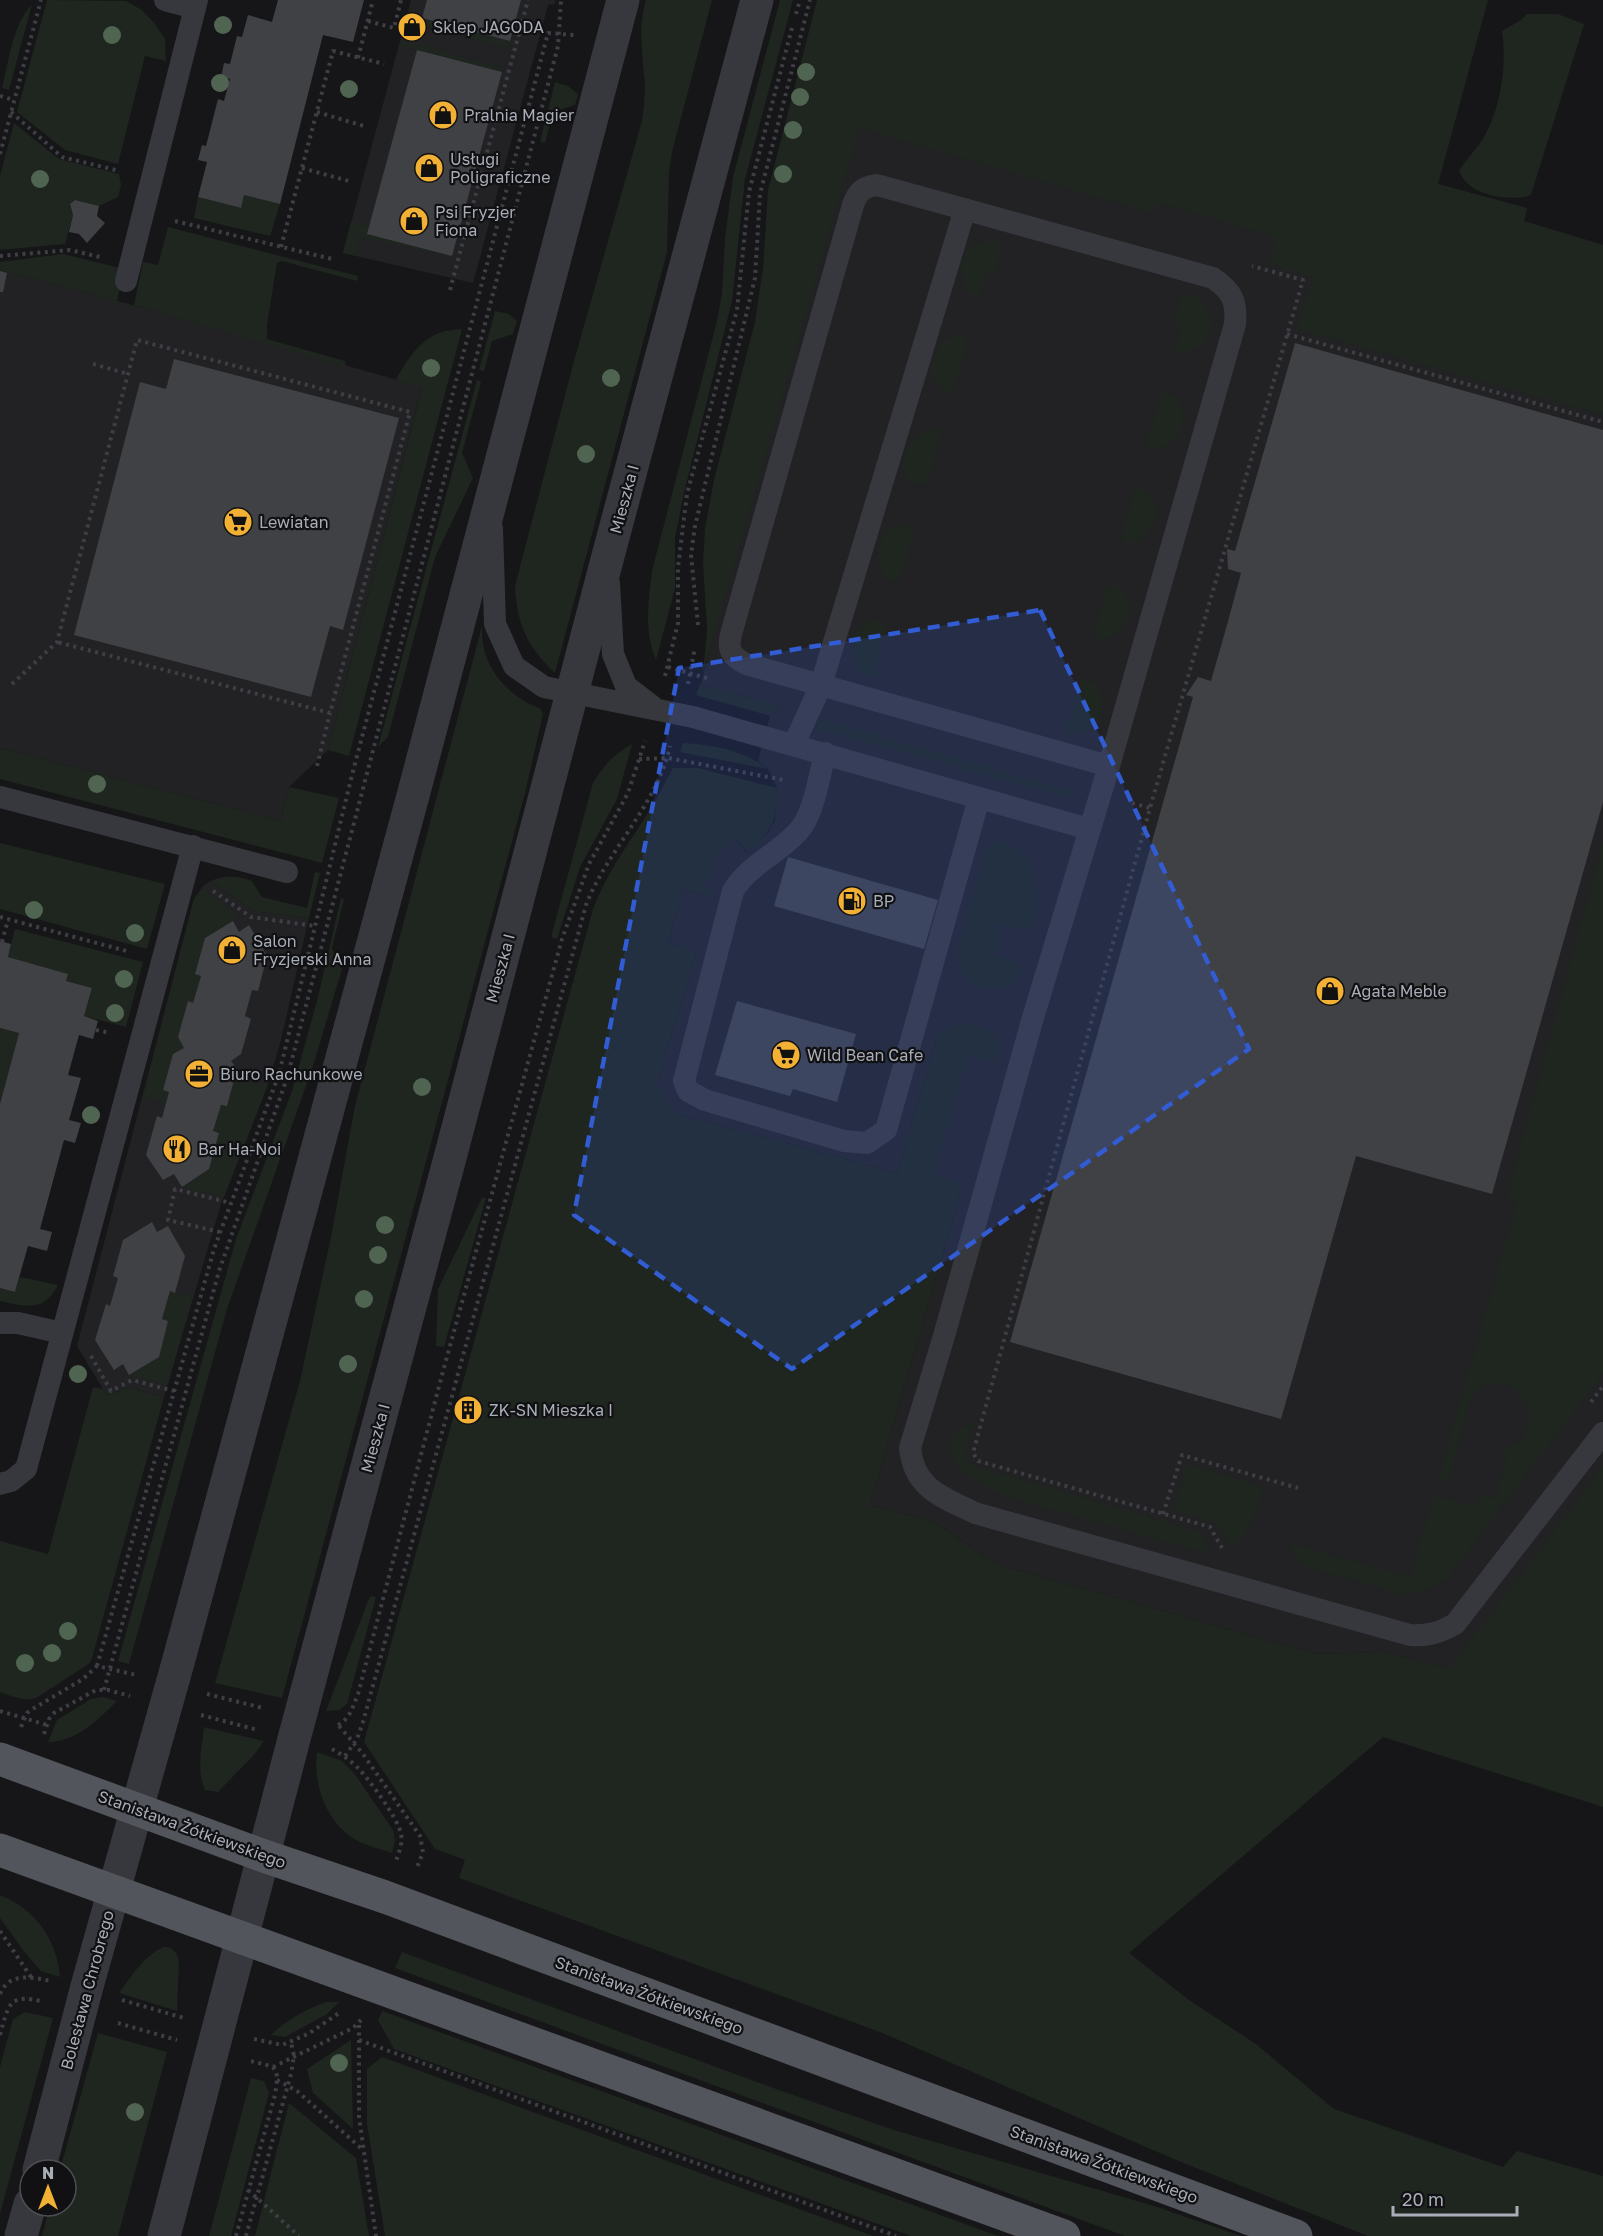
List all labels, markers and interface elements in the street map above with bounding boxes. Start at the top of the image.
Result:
shop icon: Sklep JAGODA [396,11,428,43]
place label: Sklep JAGODA [433,17,544,37]
shop icon: Pralnia Magier [427,99,459,131]
place label: Pralnia Magier [464,105,574,125]
place label: Usługi Poligraficzne [450,149,550,187]
shop icon: Usługi Poligraficzne [413,152,445,184]
place label: Psi Fryzjer Fiona [435,202,515,240]
shop icon: Psi Fryzjer Fiona [398,205,430,237]
street label: Mieszka I [605,462,643,536]
supermarket icon: Lewiatan [222,506,254,538]
place label: Lewiatan [259,512,329,532]
fuel station icon: BP [836,885,868,917]
place label: BP [873,891,894,911]
place label: Salon Fryzjerski Anna [253,931,371,969]
street label: Mieszka I [481,931,519,1005]
shop icon: Salon Fryzjerski Anna [216,934,248,966]
shop icon: Agata Meble [1314,975,1346,1007]
place label: Agata Meble [1351,981,1447,1001]
supermarket icon: Wild Bean Cafe [770,1039,802,1071]
place label: Wild Bean Cafe [807,1045,923,1065]
office icon: Biuro Rachunkowe [183,1058,215,1090]
place label: Biuro Rachunkowe [220,1064,362,1084]
restaurant icon: Bar Ha-Noi [161,1133,193,1165]
place label: Bar Ha-Noi [198,1139,281,1159]
building icon: ZK-SN Mieszka I [452,1394,484,1426]
place label: ZK-SN Mieszka I [489,1400,613,1420]
street label: Mieszka I [356,1401,394,1475]
street label: Stanisława Żółkiewskiego [95,1786,289,1872]
street label: Bolesława Chrobrego [56,1908,118,2072]
street label: Stanisława Żółkiewskiego [552,1952,746,2038]
street label: Stanisława Żółkiewskiego [1007,2121,1201,2207]
north arrow [18,2158,78,2218]
text: N [42,2163,54,2183]
scale bar [1393,2179,1518,2217]
text: 20 m [1402,2188,1444,2210]

